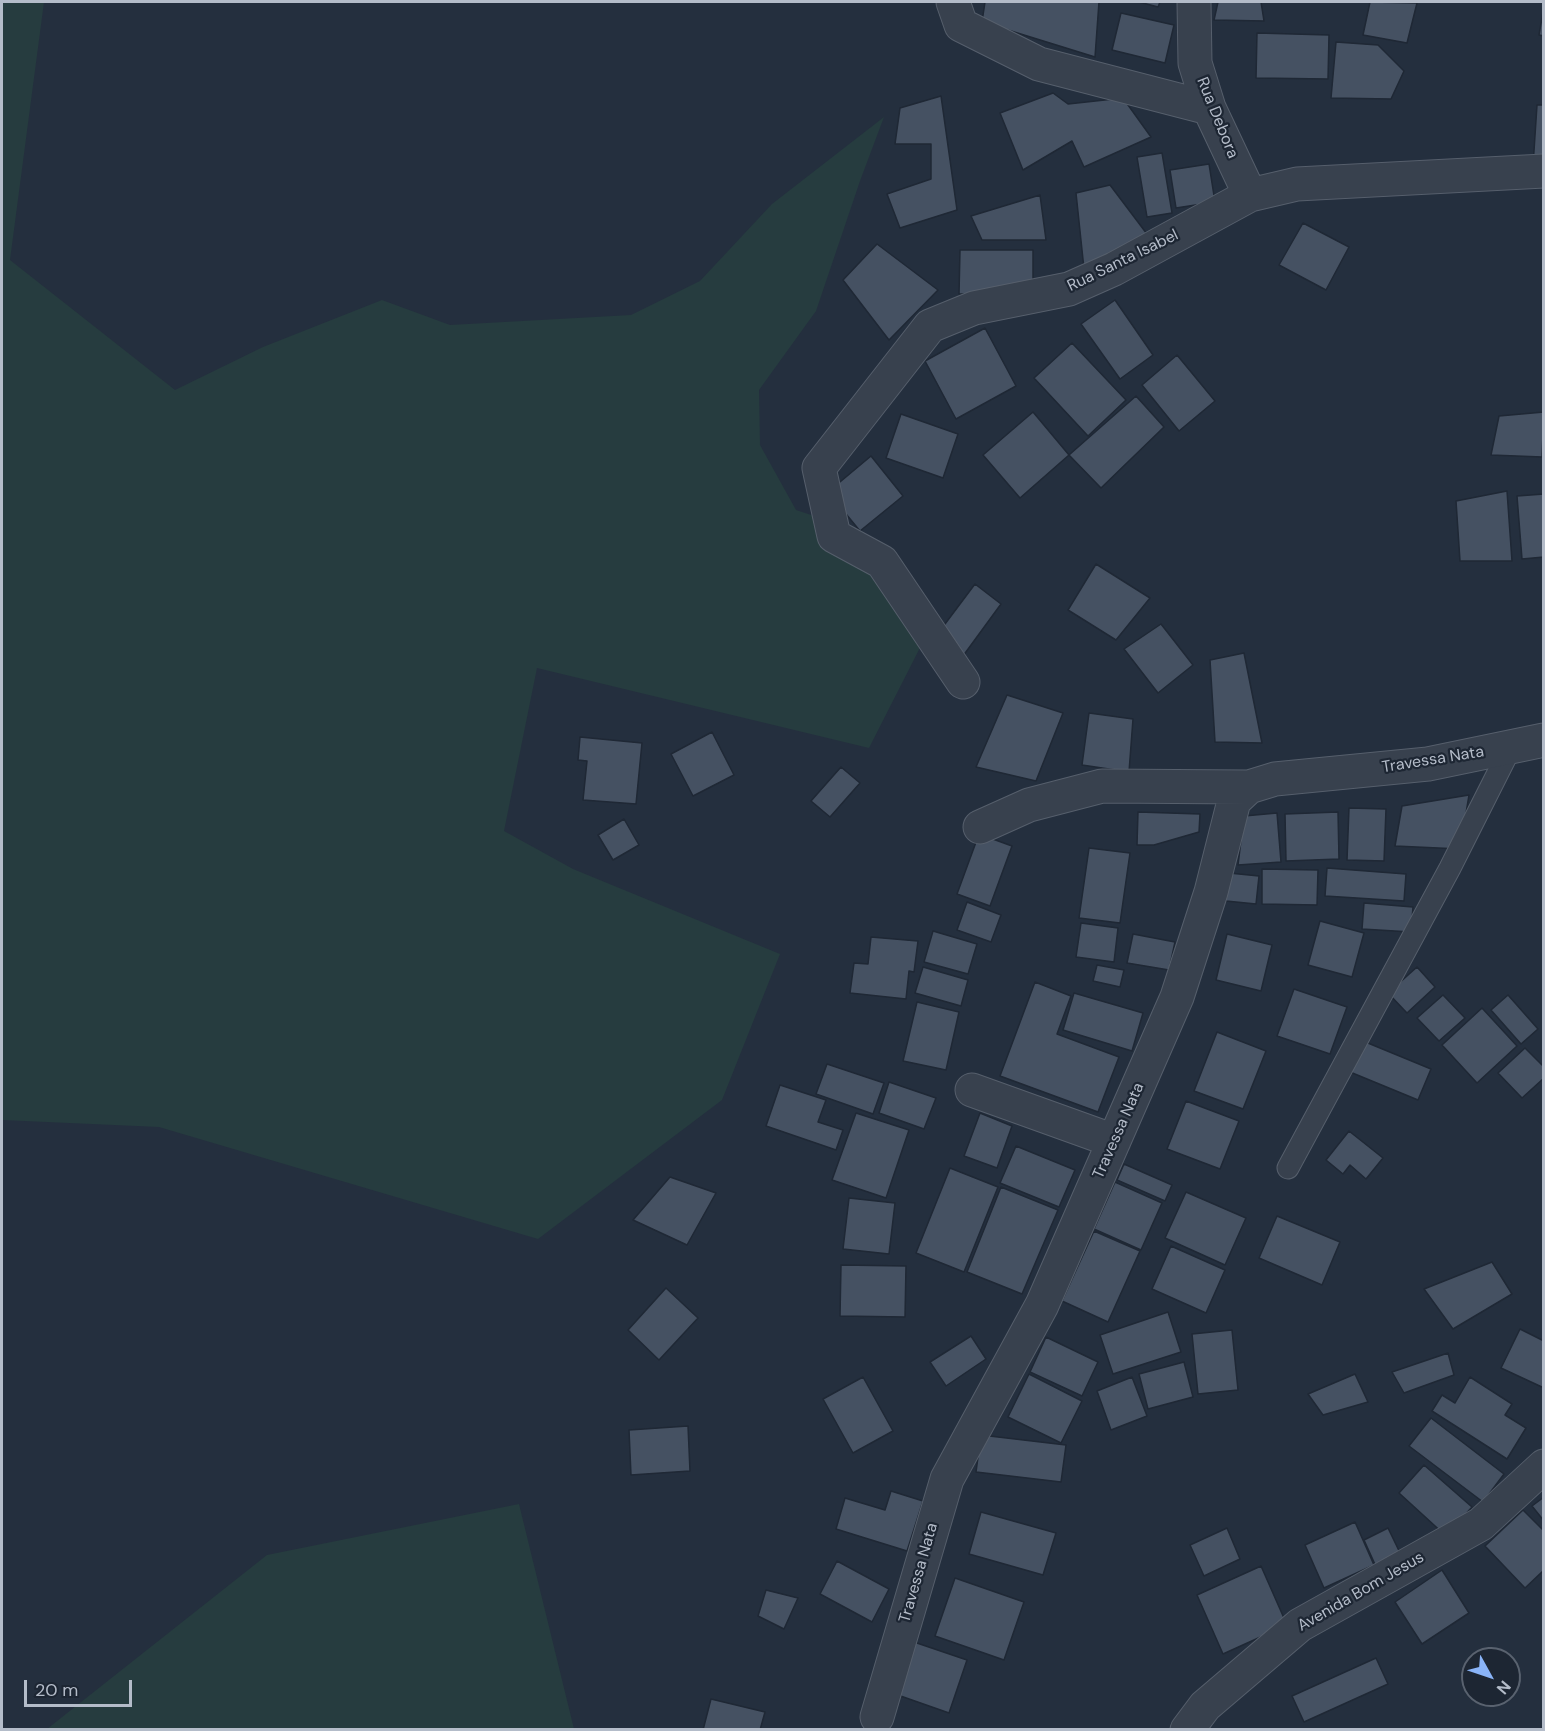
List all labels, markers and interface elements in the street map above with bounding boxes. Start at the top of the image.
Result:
street label: Rua Debora [1192,75,1242,161]
street label: Rua Santa Isabel [1064,226,1182,296]
street label: Travessa Nata [1381,742,1485,778]
street label: Travessa Nata [1089,1080,1149,1182]
street label: Travessa Nata [896,1521,942,1625]
street label: Avenida Bom Jesus [1294,1548,1428,1636]
north arrow [1461,1647,1521,1707]
scale bar [27,1668,135,1706]
text: N [1492,1676,1515,1699]
text: 20 m [35,1678,78,1702]

